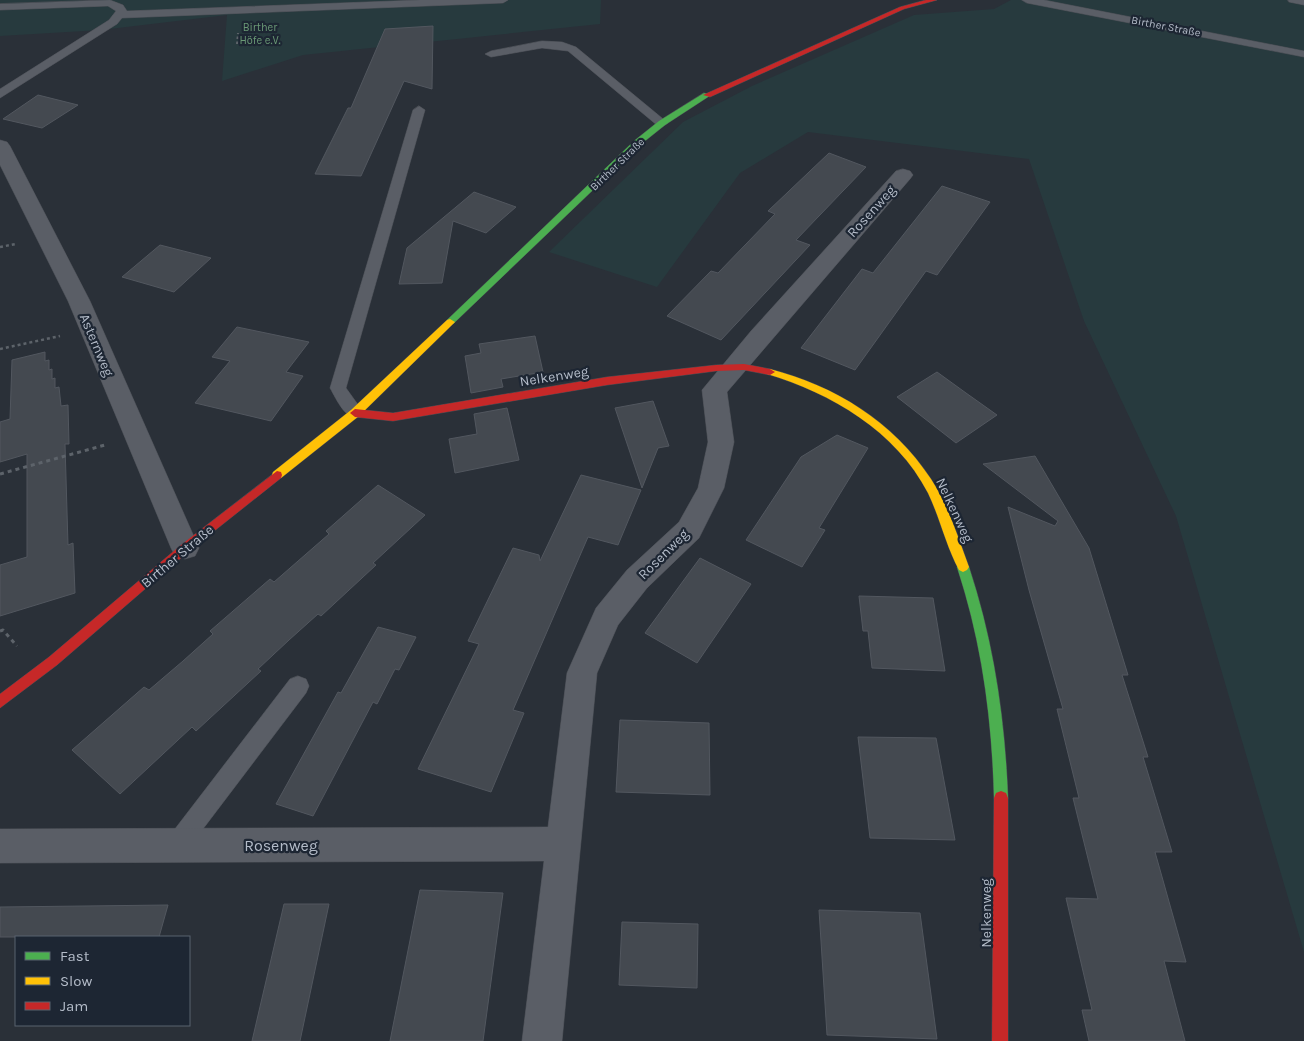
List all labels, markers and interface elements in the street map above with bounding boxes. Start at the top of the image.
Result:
street label: Birther Straße [1130,13,1202,40]
park label: Birther Höfe e.V. [239,21,281,47]
street label: Birther Straße [588,135,647,193]
street label: Rosenweg [843,182,899,241]
street label: Asternweg [76,311,117,379]
street label: Nelkenweg [518,363,590,390]
street label: Nelkenweg [932,475,977,545]
street label: Birther Straße [138,521,217,592]
street label: Rosenweg [635,525,692,583]
street label: Rosenweg [244,836,318,855]
street label: Nelkenweg [978,878,995,948]
legend [15,936,190,1026]
text: Fast [60,947,90,965]
text: Slow [60,972,92,990]
text: Jam [60,997,88,1015]

